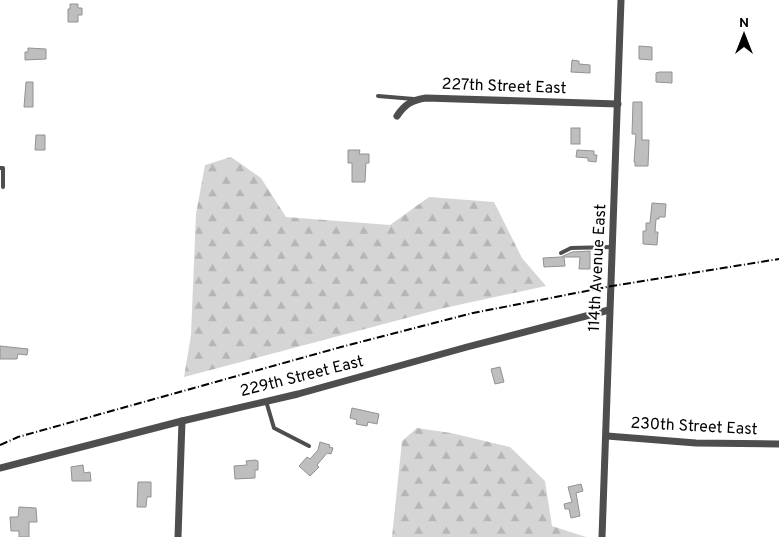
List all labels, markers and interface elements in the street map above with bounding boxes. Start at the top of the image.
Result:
north arrow [719,10,769,60]
text: N [739,15,749,32]
street label: 227th Street East [441,75,567,99]
street label: 114th Avenue East [585,204,611,332]
street label: 229th Street East [238,352,366,402]
street label: 230th Street East [630,414,758,440]

